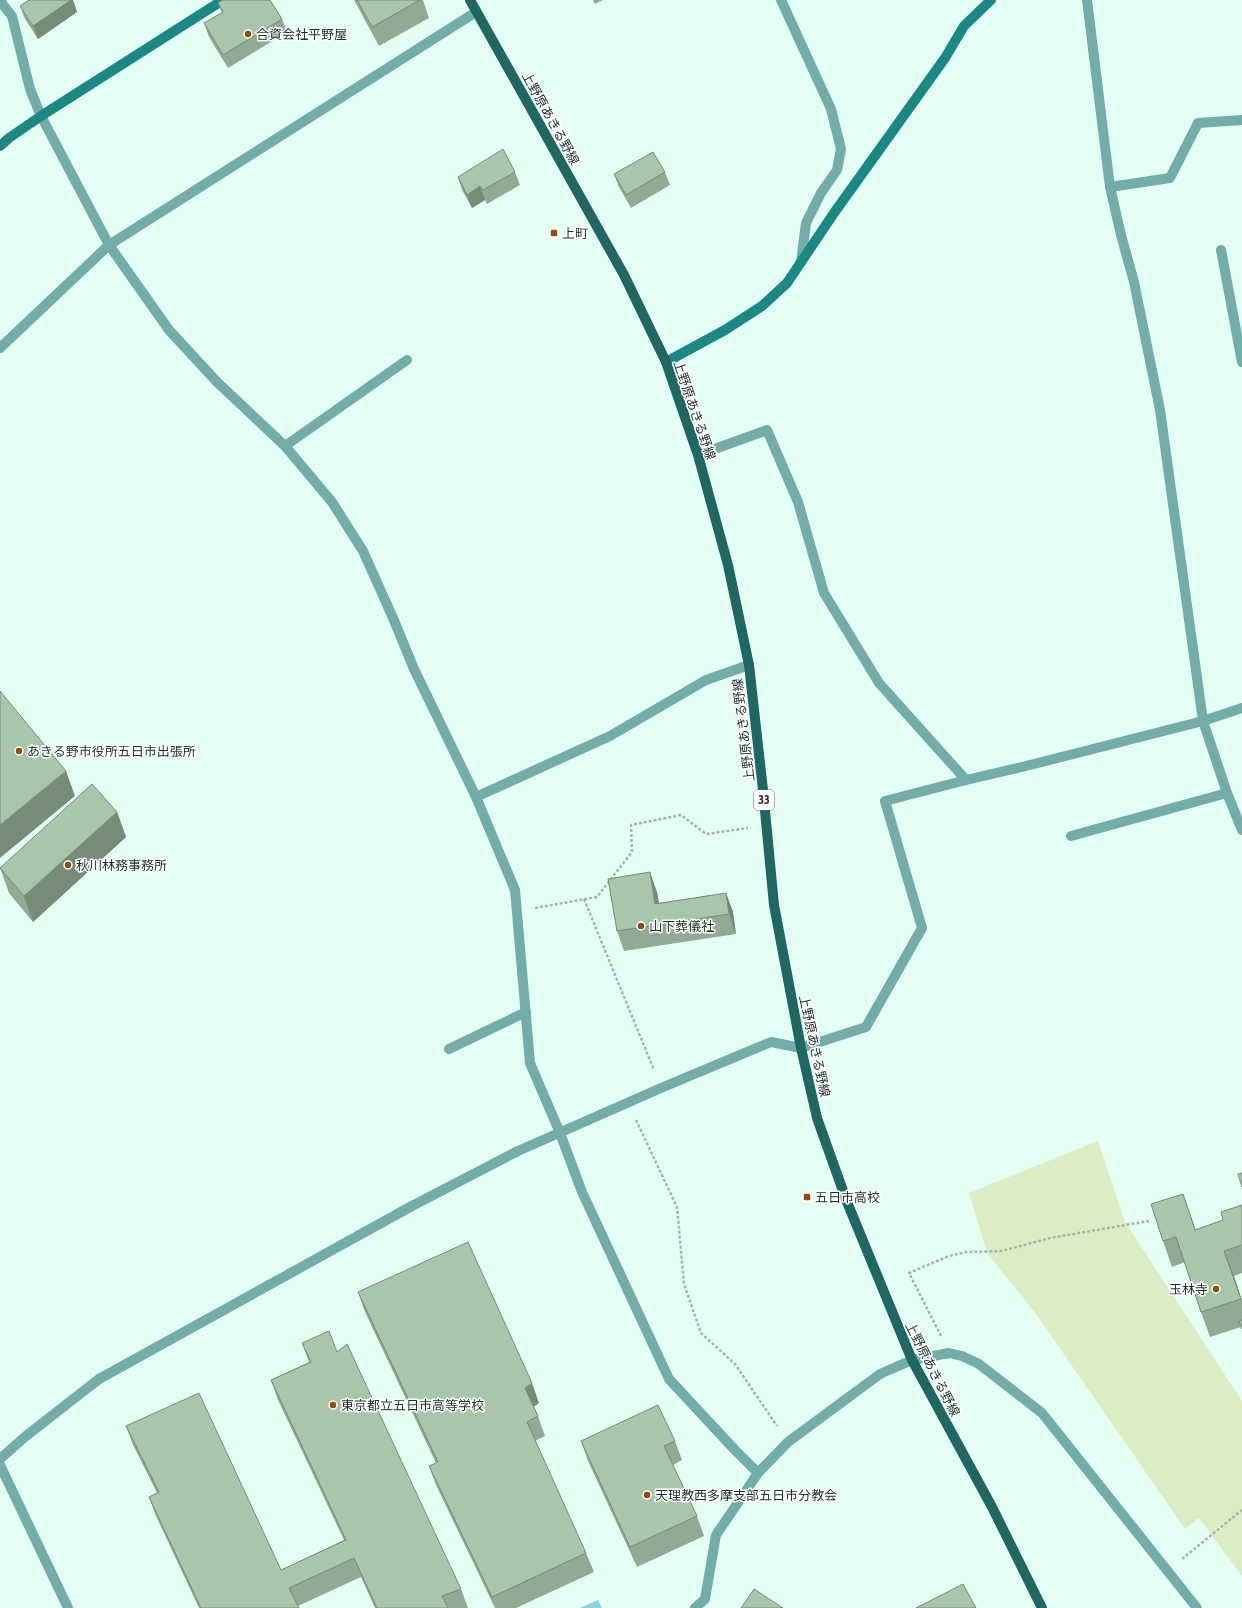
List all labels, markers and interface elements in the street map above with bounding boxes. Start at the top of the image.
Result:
place label: 合資会社平野屋 [256,27,347,42]
marker: 合資会社平野屋 [243,29,253,39]
street label: 上野原あきる野線 [519,69,582,167]
place label: 上町 [562,226,588,241]
marker: 上町 [549,228,559,238]
street label: 上野原あきる野線 [671,359,719,462]
street label: 上野原あきる野線 [730,678,757,782]
place label: あきる野市役所五日市出張所 [27,744,196,759]
marker: あきる野市役所五日市出張所 [14,746,24,756]
road number: 33 [754,790,774,810]
place label: 秋川林務事務所 [76,858,167,873]
marker: 秋川林務事務所 [63,860,73,870]
place label: 山下葬儀社 [649,919,714,934]
marker: 山下葬儀社 [636,921,646,931]
street label: 上野原あきる野線 [796,994,833,1098]
place label: 五日市高校 [815,1190,880,1205]
marker: 五日市高校 [802,1192,812,1202]
place label: 玉林寺 [1169,1282,1208,1297]
marker: 玉林寺 [1211,1284,1221,1294]
street label: 上野原あきる野線 [902,1320,963,1419]
place label: 東京都立五日市高等学校 [341,1398,484,1413]
marker: 東京都立五日市高等学校 [328,1400,338,1410]
place label: 天理教西多摩支部五日市分教会 [655,1488,837,1503]
marker: 天理教西多摩支部五日市分教会 [642,1490,652,1500]

